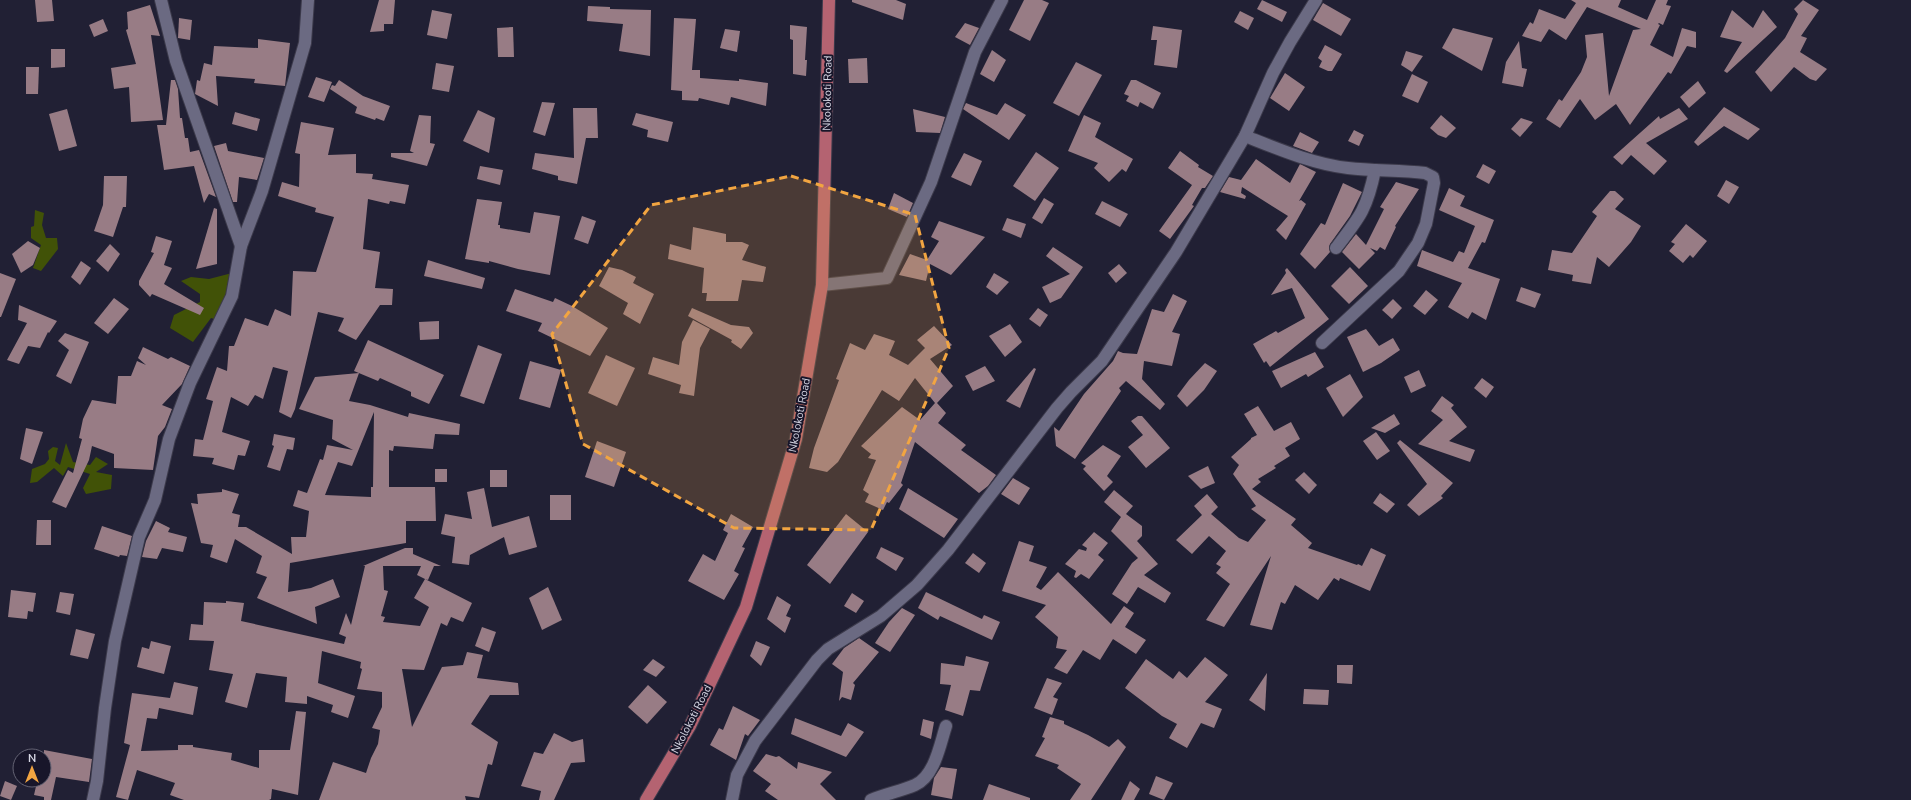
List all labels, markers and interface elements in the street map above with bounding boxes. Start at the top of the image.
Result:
street label: Nkolokoti Road [819,55,836,131]
street label: Nkolokoti Road [785,377,814,453]
street label: Nkolokoti Road [668,682,715,756]
north arrow [12,748,52,788]
text: N [28,751,36,766]

